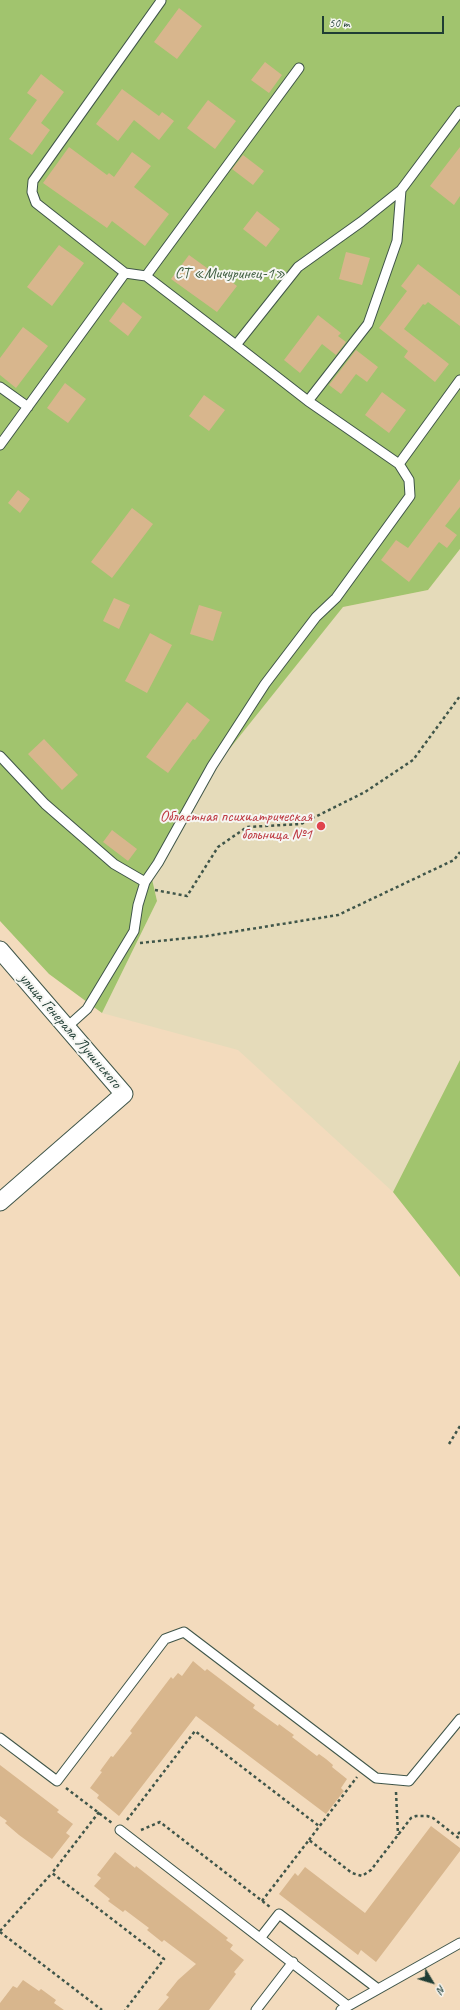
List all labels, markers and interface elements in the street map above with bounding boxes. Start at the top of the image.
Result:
scale bar [324,8,446,34]
text: 50 m [329,15,349,31]
park label: СТ «Мичуринец-1» [175,264,285,284]
place label: Областная психиатрическая больница №1 [160,807,312,845]
marker: Областная психиатрическая больница №1 [315,820,327,832]
street label: улица Генерала Лучинского [15,969,125,1093]
north arrow [412,1962,452,2002]
text: N [434,1982,449,1996]

